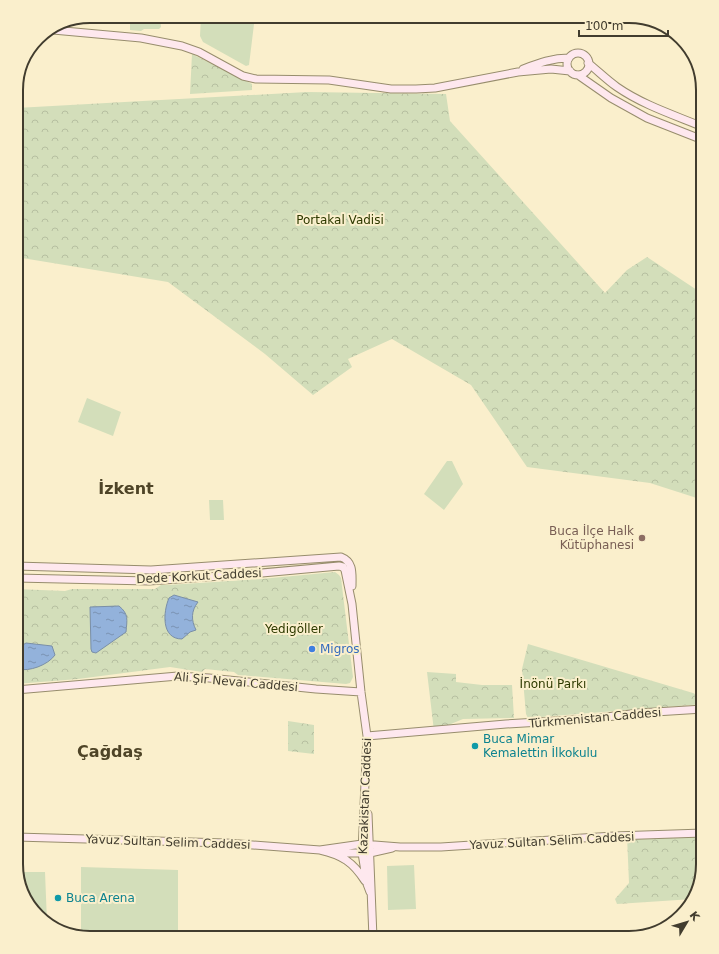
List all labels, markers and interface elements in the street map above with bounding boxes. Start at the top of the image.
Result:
scale bar [579,12,668,38]
text: 100 m [585,19,623,33]
park label: Portakal Vadisi [296,213,384,227]
district label: İzkent [98,479,154,498]
place label: Buca İlçe Halk Kütüphanesi [549,523,634,552]
marker: Buca İlçe Halk Kütüphanesi [637,533,647,543]
street label: Dede Korkut Caddesi [136,566,262,586]
park label: Yedigöller [264,622,323,636]
place label: Migros [320,642,360,656]
marker: Migros [307,644,317,654]
street label: Ali Şir Nevai Caddesi [173,670,299,694]
park label: İnönü Parkı [520,676,586,691]
street label: Türkmenistan Caddesi [527,705,662,731]
place label: Buca Mimar Kemalettin İlkokulu [483,732,597,760]
street label: Kazakistan Caddesi [356,737,374,855]
marker: Buca Mimar Kemalettin İlkokulu [470,741,480,751]
district label: Çağdaş [77,742,143,761]
street label: Yavuz Sultan Selim Caddesi [468,830,635,852]
street label: Yavuz Sultan Selim Caddesi [84,832,251,852]
place label: Buca Arena [66,891,135,905]
marker: Buca Arena [53,893,63,903]
north arrow [667,902,707,942]
text: K [687,909,703,924]

